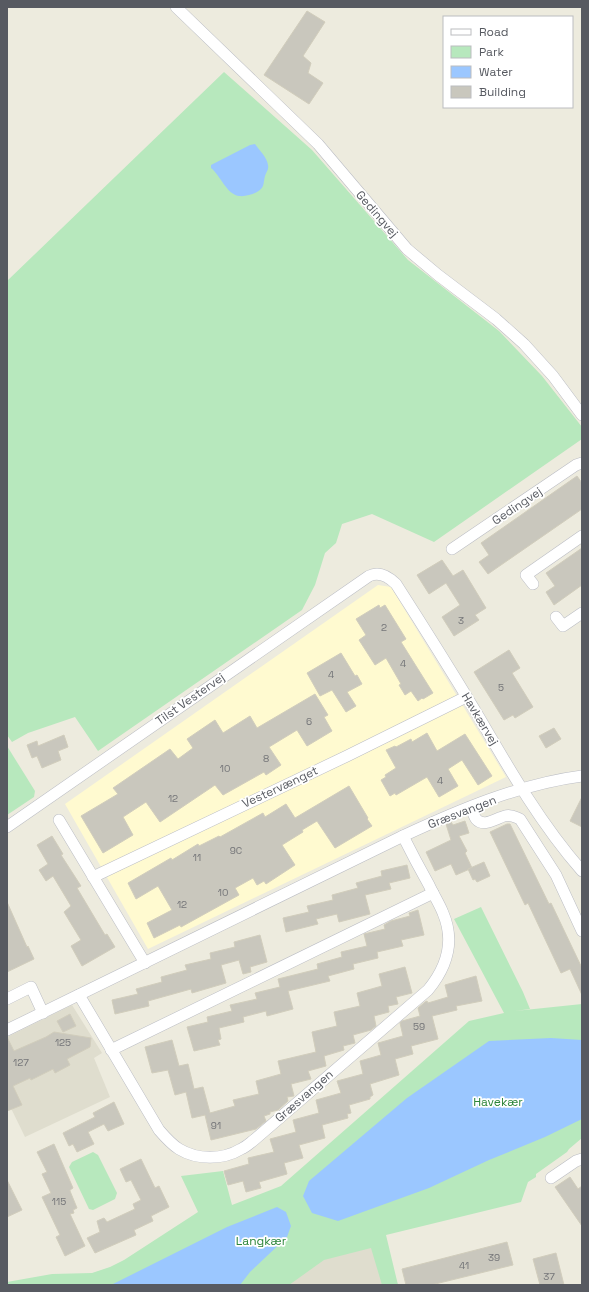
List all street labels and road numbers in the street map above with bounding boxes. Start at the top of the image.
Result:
street label: Gedingvej [352,187,402,241]
street label: Gedingvej [489,483,545,529]
street label: Tilst Vestervej [152,669,228,729]
street label: Havkærvej [458,690,502,749]
street label: Vestervænget [239,762,321,812]
street label: Græsvangen [425,792,499,832]
street label: Græsvangen [272,1066,336,1126]

